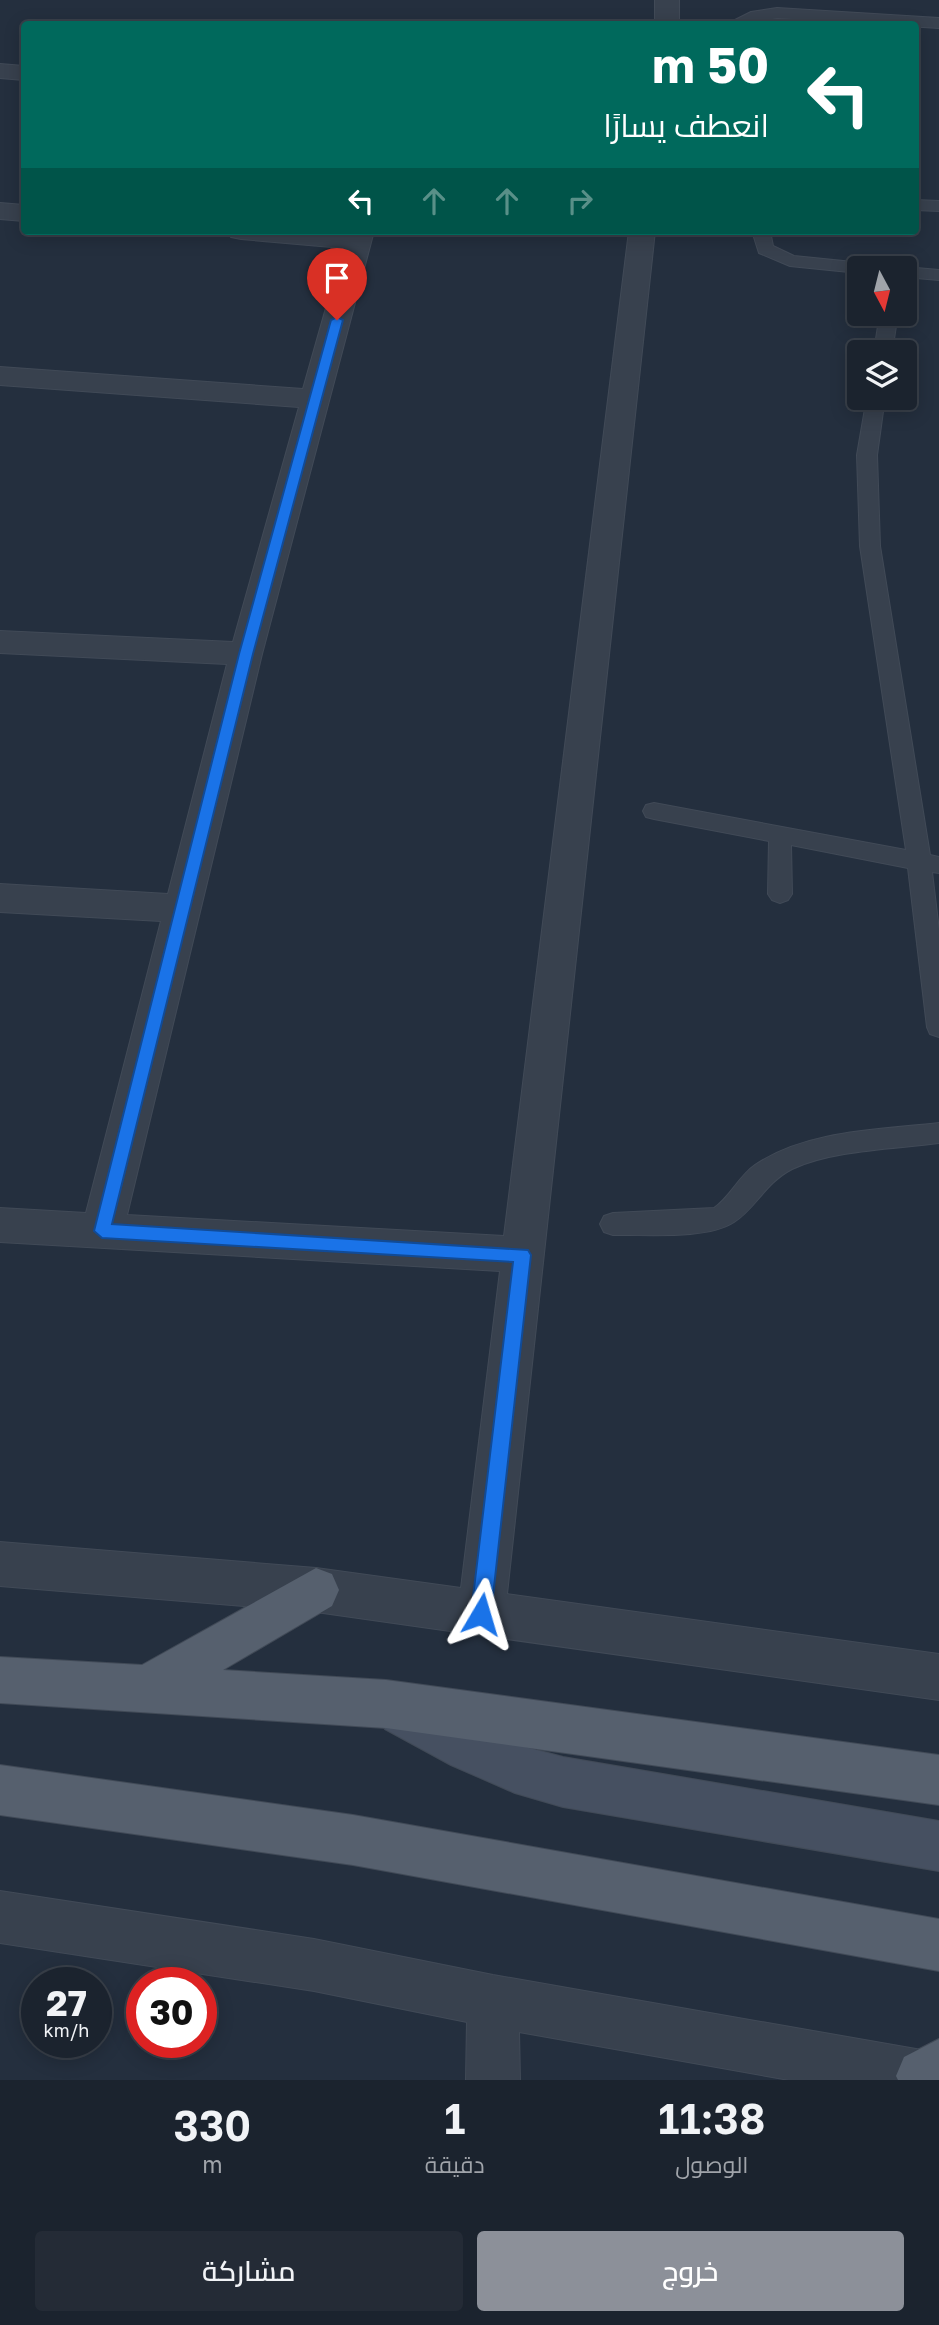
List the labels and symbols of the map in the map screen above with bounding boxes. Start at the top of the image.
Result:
pin [307,248,367,320]
north arrow [847,256,917,326]
position arrow [444,1577,518,1651]
speed limit sign: 30 [126,1967,217,2058]

